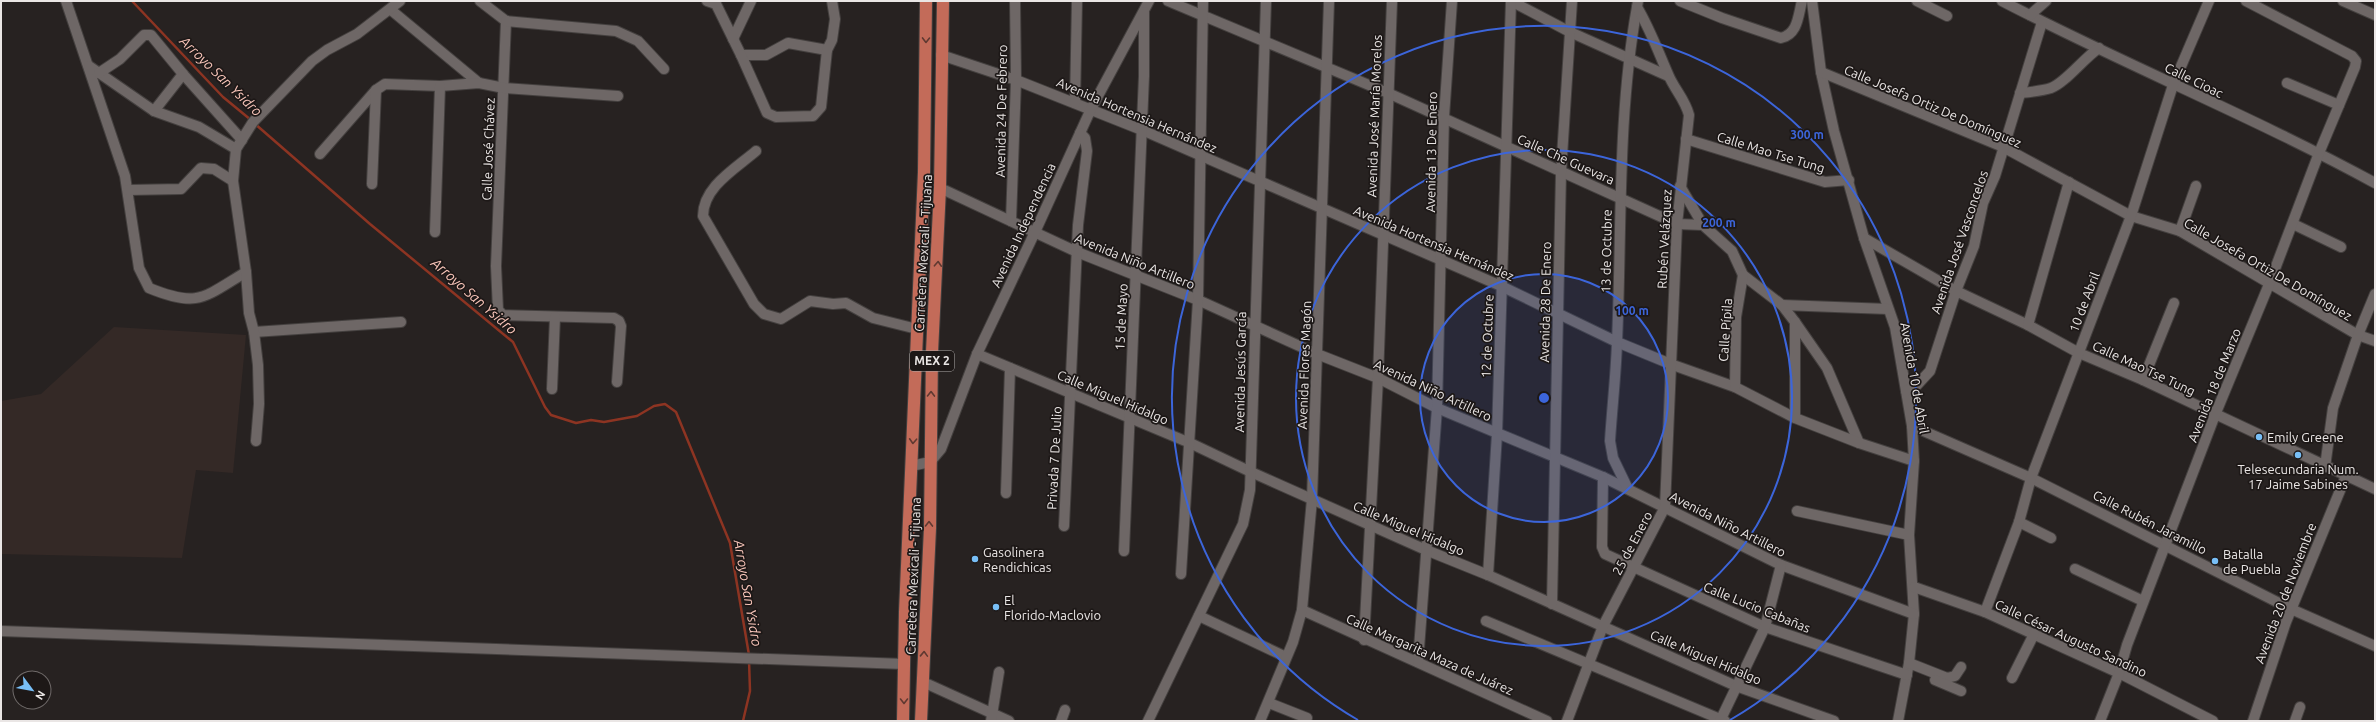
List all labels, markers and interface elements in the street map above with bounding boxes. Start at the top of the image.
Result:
water label: Arroyo San Ysidro [176,32,266,120]
street label: Avenida José María Morelos [1364,34,1384,198]
one-way arrow [922,37,930,43]
street label: Avenida 24 De Febrero [993,44,1009,178]
street label: Calle Cioac [2163,60,2225,100]
street label: Calle Josefa Ortiz De Domínguez [1842,62,2024,150]
street label: Avenida Hortensia Hernández [1055,75,1219,155]
street label: Avenida 13 De Enero [1423,91,1439,213]
street label: Calle José Chávez [479,97,497,201]
text: 300 m [1790,128,1824,141]
street label: Calle Mao Tse Tung [1715,129,1827,175]
street label: Calle Che Guevara [1515,131,1617,187]
street label: Avenida Independencia [988,161,1058,289]
street label: Avenida José Vasconcelos [1928,168,1990,316]
street label: Carretera Mexicali - Tijuana [912,174,934,332]
street label: Rubén Velázquez [1654,189,1674,289]
street label: Avenida Hortensia Hernández [1352,203,1516,283]
street label: 13 de Octubre [1598,209,1614,293]
street label: Calle Josefa Ortiz De Domínguez [2182,215,2354,323]
text: 200 m [1702,216,1736,229]
street label: Avenida Niño Artillero [1073,230,1197,292]
street label: Avenida 28 De Enero [1537,241,1553,363]
water label: Arroyo San Ysidro [427,254,520,338]
one-way arrow [934,261,942,267]
street label: 10 de Abril [2066,270,2102,334]
street label: 15 de Mayo [1112,283,1130,351]
street label: 12 de Octubre [1479,294,1495,378]
street label: Calle Pípila [1716,298,1734,362]
street label: Avenida Flores Magón [1295,300,1313,430]
text: 100 m [1615,304,1649,317]
street label: Avenida Jesús García [1232,311,1248,433]
street label: Avenida 10 de Abril [1898,321,1932,435]
street label: Avenida 18 de Marzo [2185,326,2243,444]
street label: Calle Mao Tse Tung [2090,338,2198,398]
road number: MEX 2 [910,351,954,371]
street label: Avenida Niño Artillero [1372,357,1494,423]
street label: Calle Miguel Hidalgo [1055,367,1171,427]
one-way arrow [927,391,935,397]
centre of rings [1537,391,1551,405]
street label: Privada 7 De Julio [1044,406,1064,510]
place label: Emily Greene [2267,430,2344,444]
marker: Emily Greene [2254,432,2264,442]
one-way arrow [908,438,917,444]
marker: Telesecundaria Num. 17 Jaime Sabines [2293,450,2303,460]
place label: Telesecundaria Num. 17 Jaime Sabines [2237,462,2359,491]
street label: Calle Rubén Jaramillo [2091,487,2209,557]
street label: Avenida Niño Artillero [1668,489,1788,559]
street label: Carretera Mexicali - Tijuana [903,497,923,655]
street label: Calle Miguel Hidalgo [1351,498,1467,558]
street label: 25 de Enero [1609,509,1655,577]
one-way arrow [925,521,934,527]
street label: Avenida 20 de Noviembre [2252,521,2318,665]
water label: Arroyo San Ysidro [731,538,765,648]
place label: Gasolinera Rendichicas [983,545,1052,574]
place label: Batalla de Puebla [2223,547,2281,576]
marker: Gasolinera Rendichicas [970,554,980,564]
marker: Batalla de Puebla [2210,556,2220,566]
street label: Calle Lucio Cabañas [1701,579,1813,635]
place label: El Florido-Maclovio [1004,593,1101,622]
street label: Calle César Augusto Sandino [1993,597,2149,679]
marker: El Florido-Maclovio [991,602,1001,612]
street label: Calle Margarita Maza de Juárez [1344,611,1516,697]
street label: Calle Miguel Hidalgo [1648,627,1764,687]
one-way arrow [920,651,928,657]
north arrow [12,670,52,710]
text: N [33,689,48,702]
one-way arrow [900,698,908,704]

